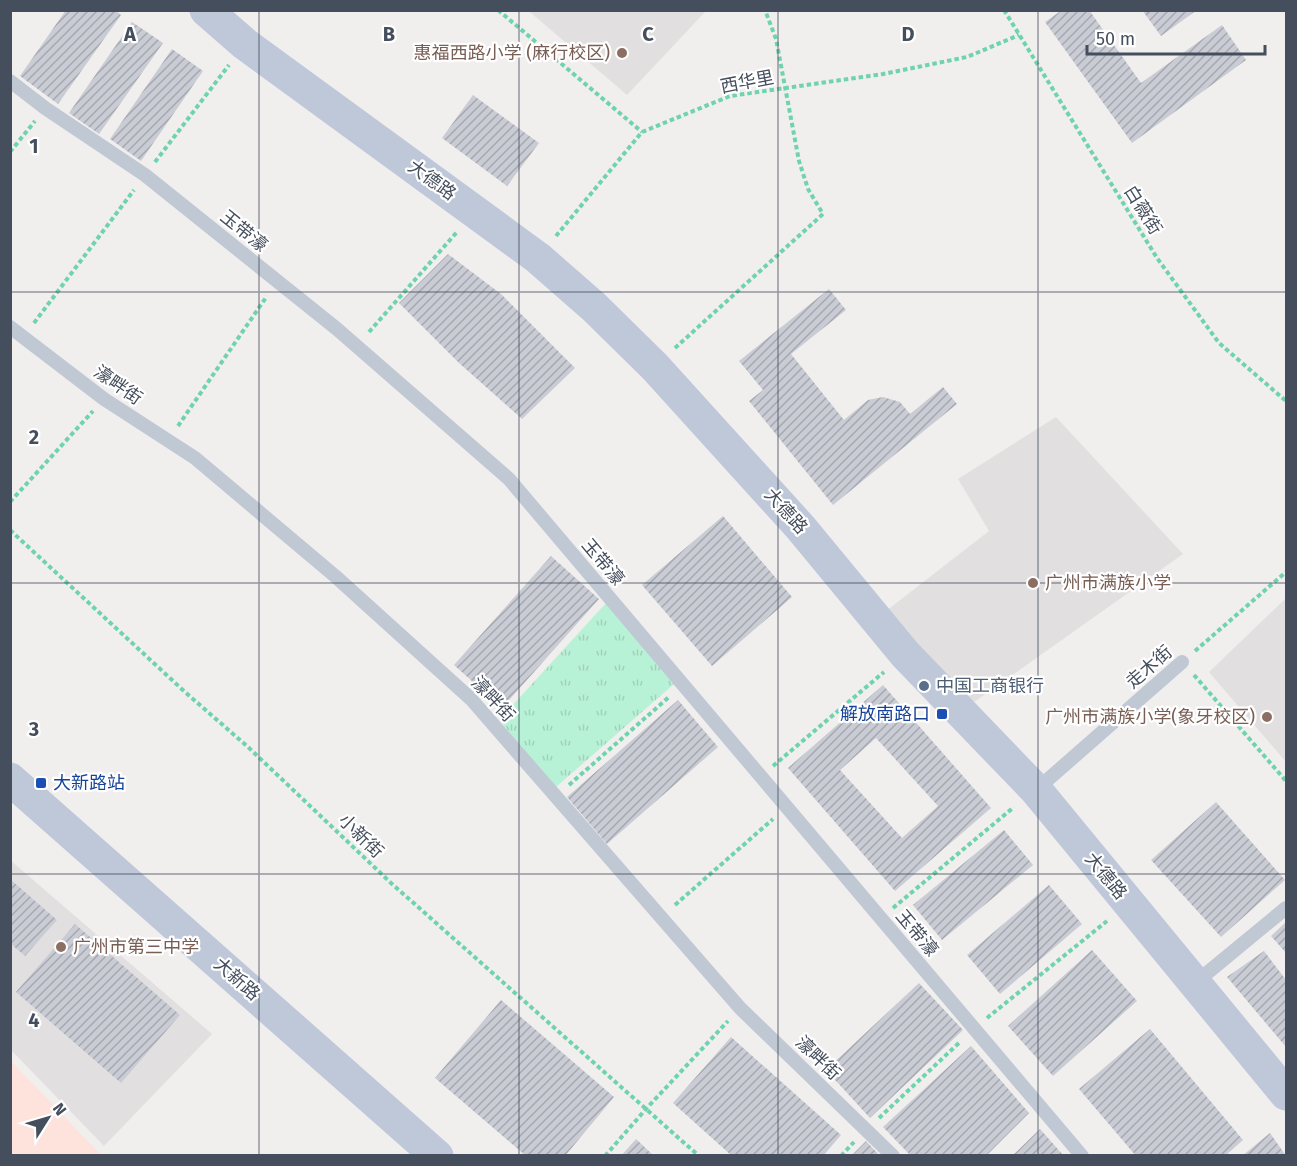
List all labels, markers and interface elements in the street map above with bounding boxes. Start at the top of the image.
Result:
scale bar [1087,18,1266,56]
text: A [123,22,137,46]
text: B [383,22,395,46]
text: C [642,22,654,46]
text: D [901,22,915,46]
text: 50 m [1096,28,1135,50]
place label: 惠福西路小学 (麻行校区) [414,42,610,64]
marker: 惠福西路小学 (麻行校区) [615,46,629,60]
street label: 西华里 [718,66,776,98]
text: 1 [29,134,39,158]
street label: 大德路 [404,155,460,205]
street label: 白薇街 [1119,181,1167,239]
street label: 玉带濠 [216,205,272,257]
street label: 濠畔街 [90,361,146,409]
text: 2 [29,425,39,449]
street label: 大德路 [760,484,812,538]
street label: 玉带濠 [577,534,629,590]
place label: 广州市满族小学 [1045,572,1171,594]
marker: 广州市满族小学 [1026,576,1040,590]
street label: 走木街 [1121,641,1177,693]
street label: 濠畔街 [467,672,519,726]
place label: 中国工商银行 [936,675,1044,697]
marker: 中国工商银行 [917,679,931,693]
place label: 解放南路口 [840,703,930,725]
place label: 广州市满族小学(象牙校区) [1045,706,1255,728]
marker: 解放南路口 [935,707,949,721]
marker: 广州市满族小学(象牙校区) [1260,710,1274,724]
text: 3 [28,717,39,741]
place label: 大新路站 [53,772,125,794]
marker: 大新路站 [34,776,48,790]
street label: 小新街 [334,809,388,863]
street label: 大德路 [1080,848,1132,904]
street label: 玉带濠 [891,905,943,961]
place label: 广州市第三中学 [73,936,199,958]
marker: 广州市第三中学 [54,940,68,954]
street label: 大新路 [209,953,265,1005]
text: 4 [28,1008,40,1032]
street label: 濠畔街 [791,1031,845,1085]
north arrow [18,1088,78,1148]
text: N [49,1099,70,1119]

